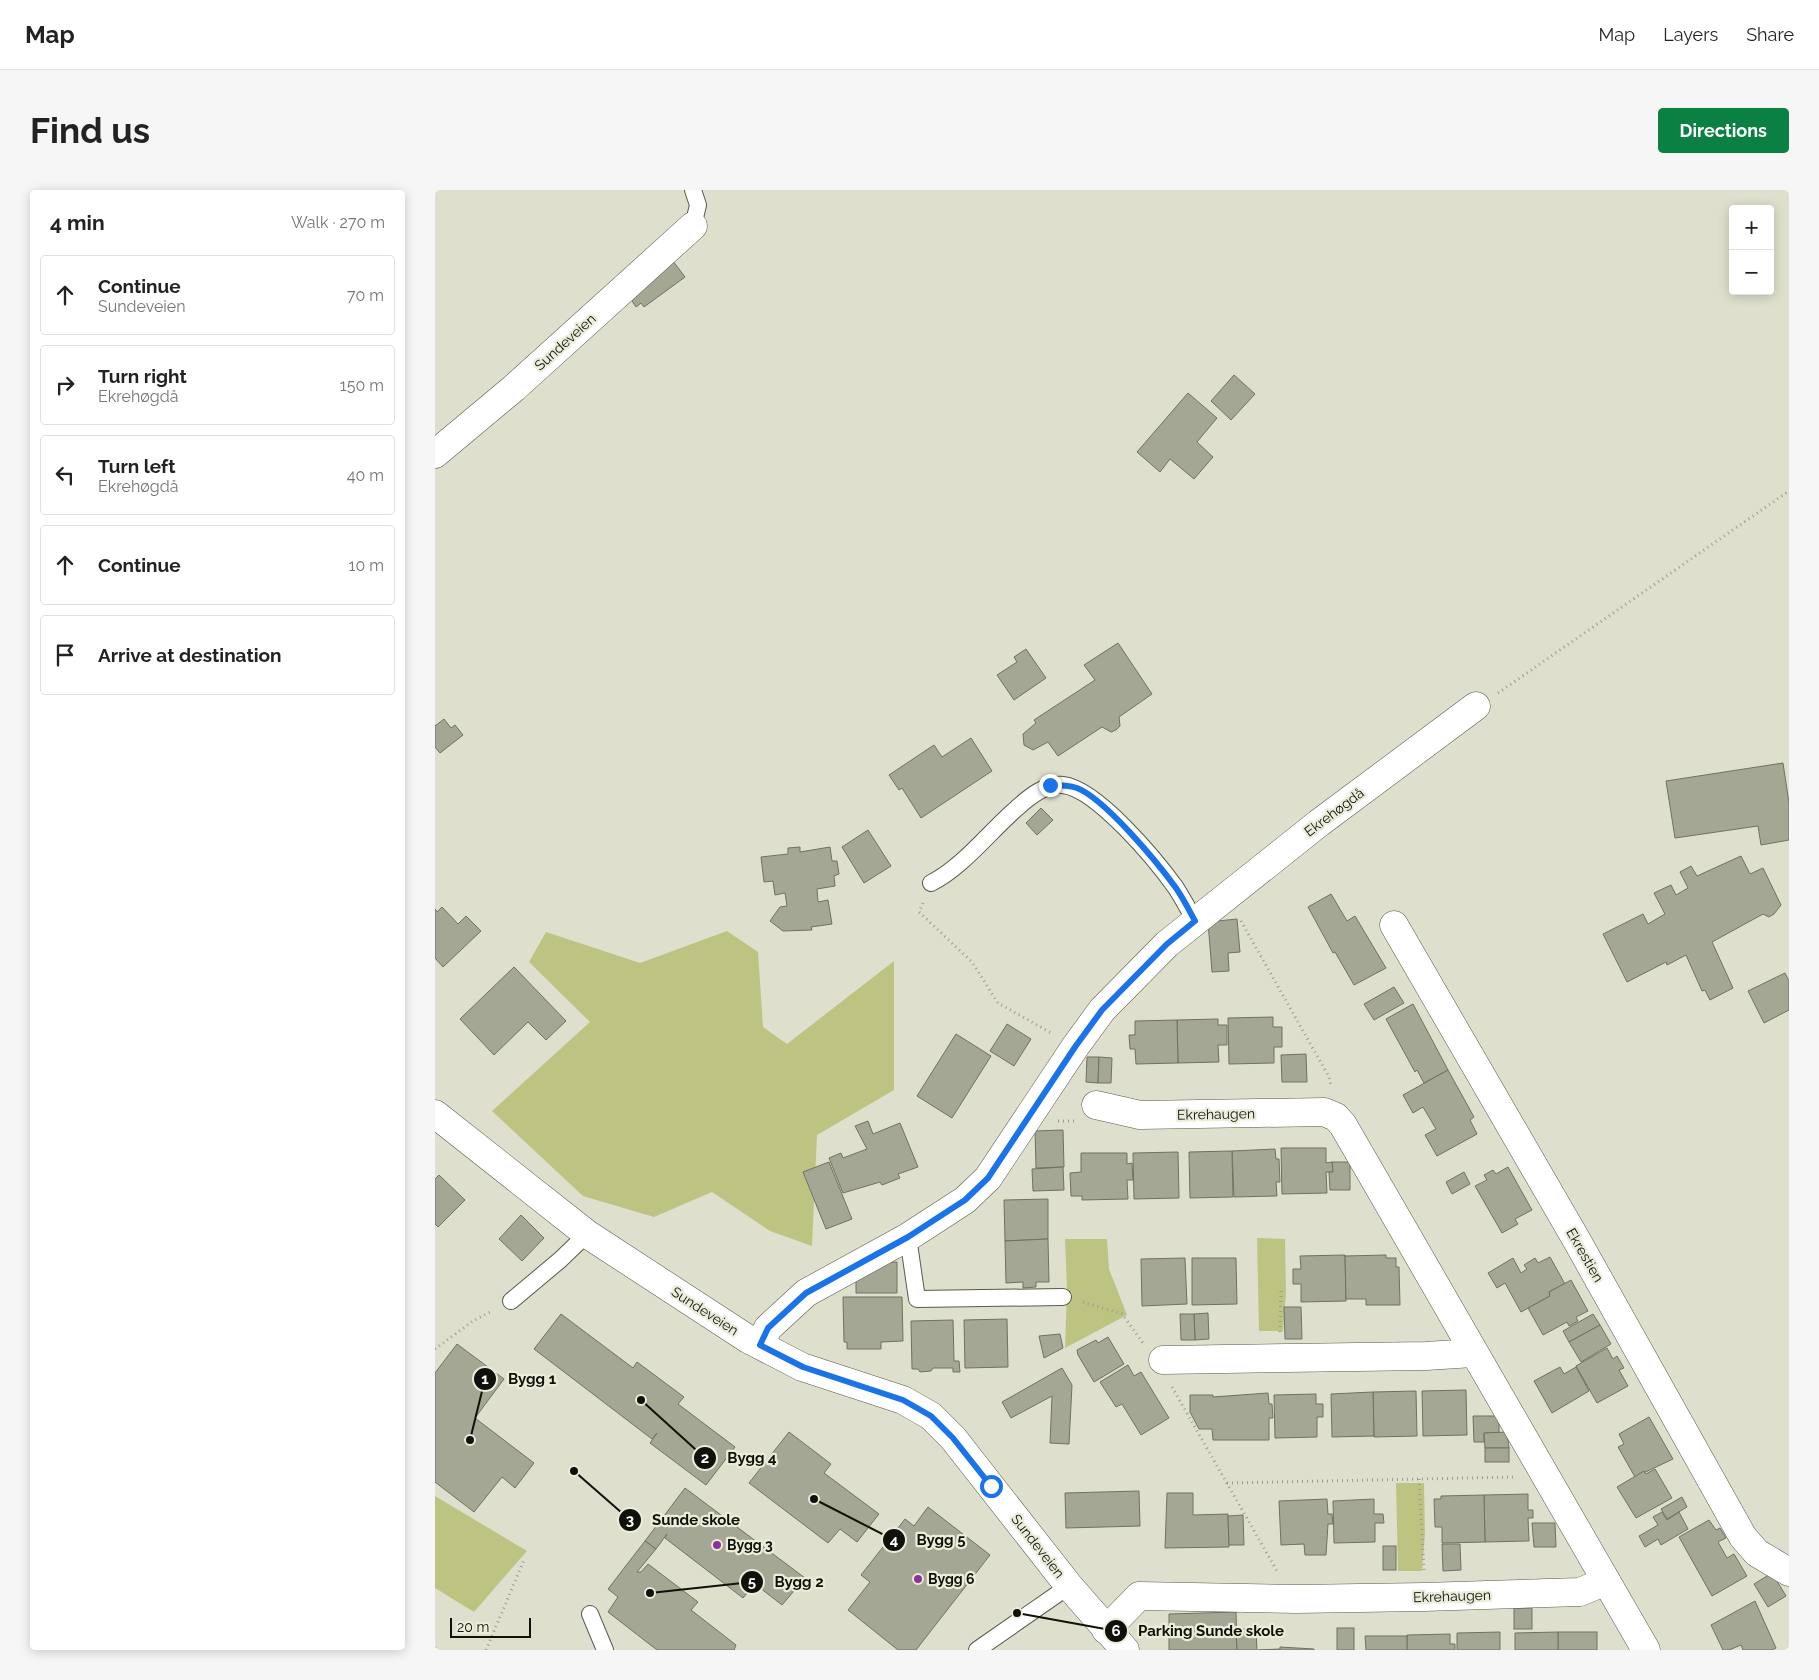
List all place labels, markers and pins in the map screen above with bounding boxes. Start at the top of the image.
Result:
callout: Bygg 1 [473,1364,566,1394]
callout: Bygg 4 [692,1443,787,1473]
callout: Sunde skole [617,1505,750,1535]
callout: Bygg 5 [881,1525,975,1555]
place label: Bygg 3 [727,1537,773,1553]
marker: Bygg 3 [711,1539,723,1551]
callout: Bygg 2 [739,1567,833,1597]
place label: Bygg 6 [928,1571,975,1587]
marker: Bygg 6 [912,1573,924,1585]
callout: Parking Sunde skole [1103,1616,1294,1646]

